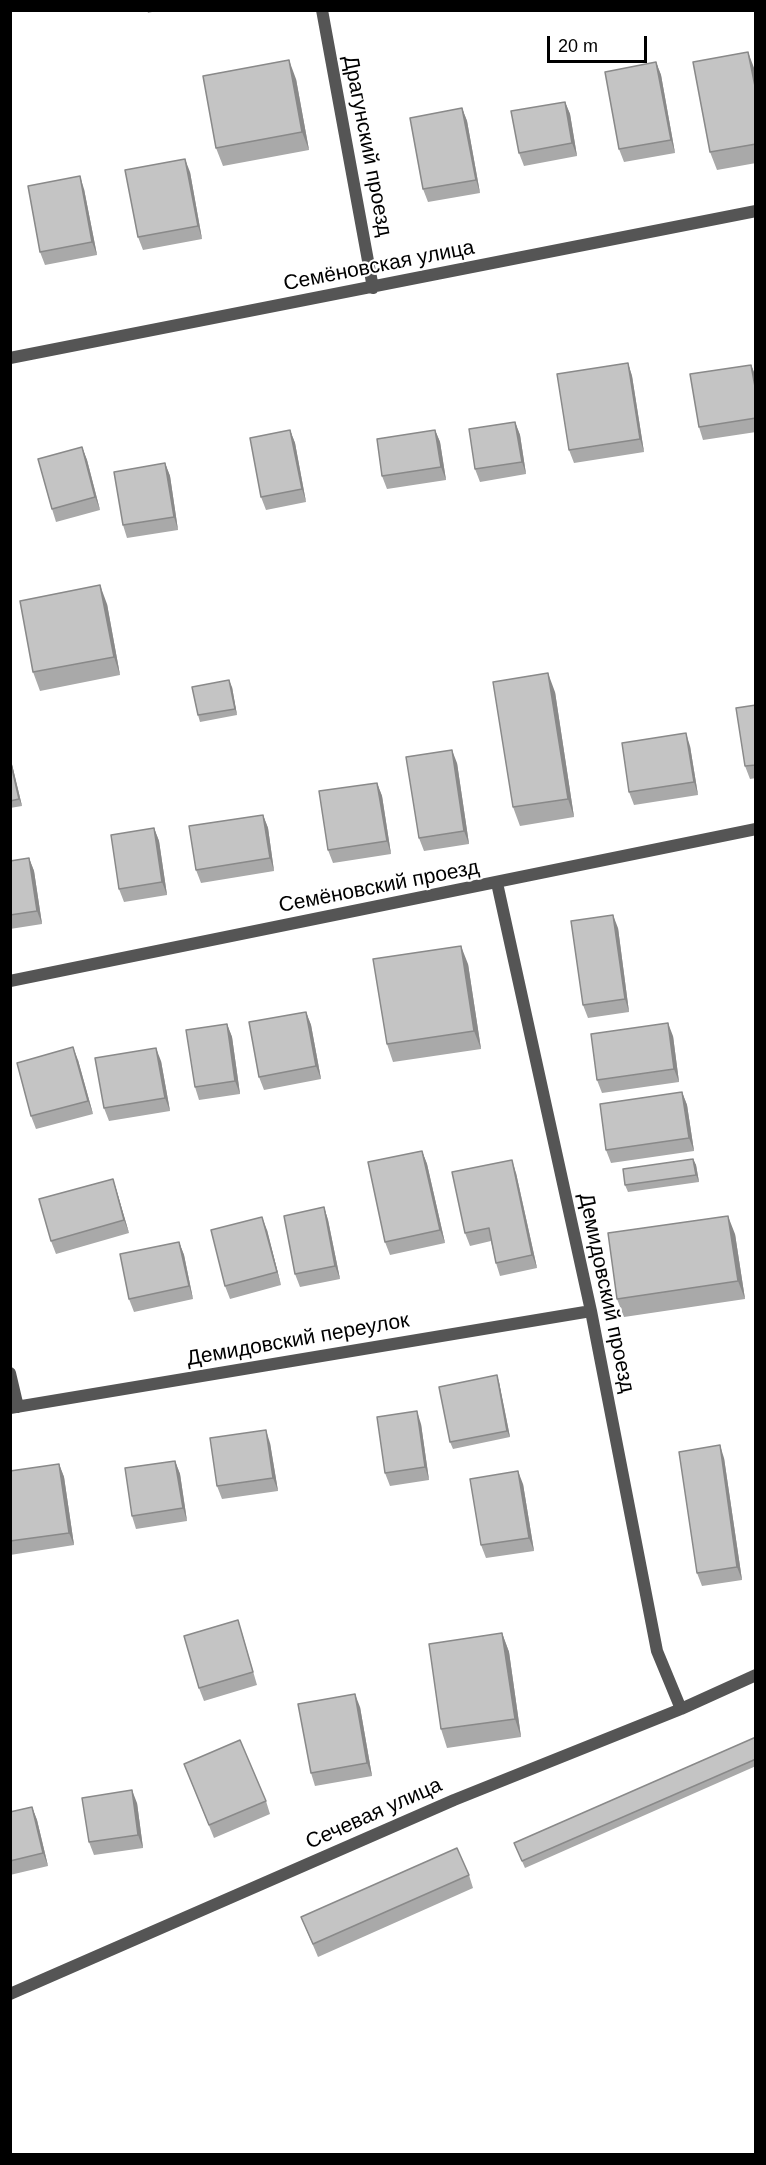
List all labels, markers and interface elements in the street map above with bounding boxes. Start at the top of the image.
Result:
scale bar [550,24,650,62]
text: 20 m [558,36,598,56]
street label: Драгунский проезд [337,53,397,239]
street label: Семёновская улица [281,235,477,297]
street label: Семёновский проезд [277,855,481,919]
street label: Демидовский проезд [573,1191,639,1395]
street label: Демидовский переулок [185,1308,411,1372]
street label: Сечевая улица [302,1773,446,1855]

